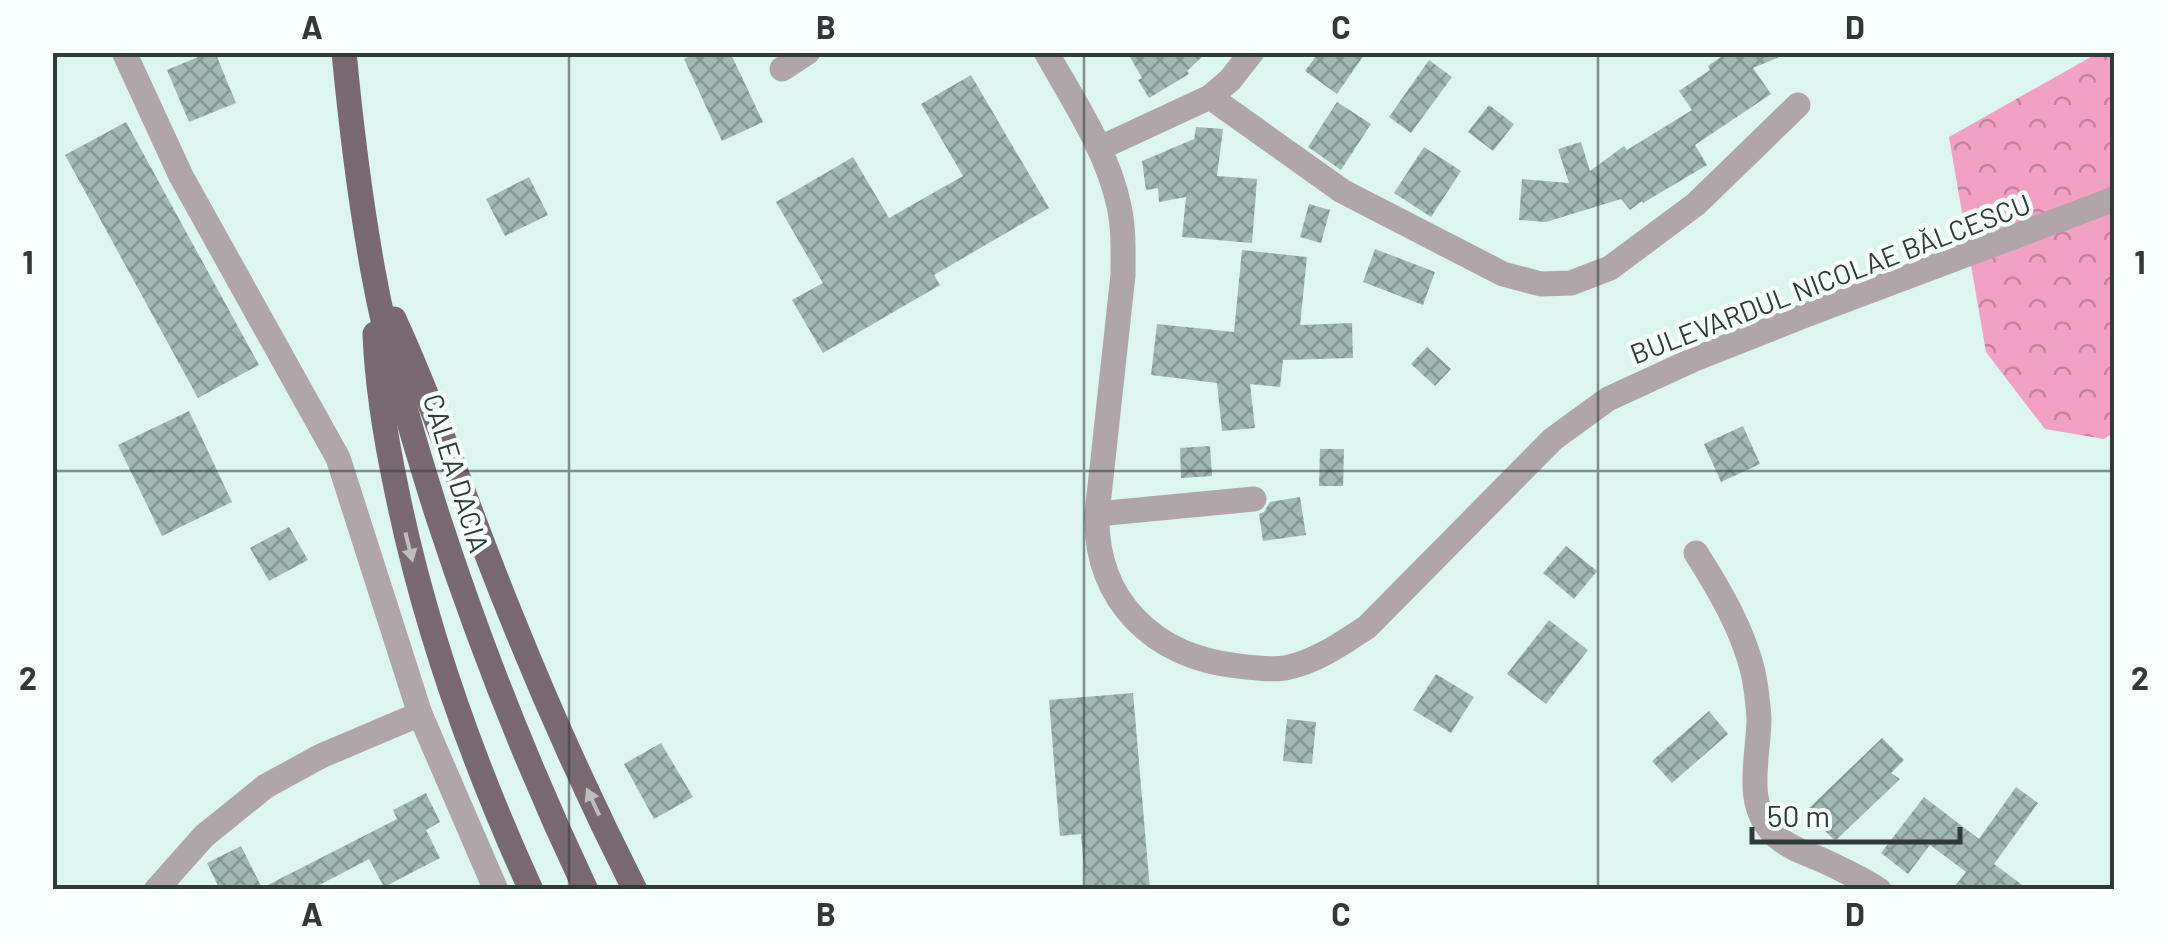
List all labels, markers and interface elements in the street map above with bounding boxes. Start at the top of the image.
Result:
text: A [301,7,323,45]
text: B [816,7,836,45]
text: C [1331,7,1351,45]
text: D [1845,7,1865,45]
street label: BULEVARDUL NICOLAE BĂLCESCU [1625,186,2035,370]
text: 1 [22,242,34,280]
text: 1 [2134,242,2146,280]
street label: CALEA DACIA [417,390,497,556]
one-way arrow [402,532,417,563]
text: 2 [19,658,37,696]
text: 2 [2131,658,2149,696]
scale bar [1752,782,1960,844]
one-way arrow [584,787,601,816]
text: 50 m [1767,797,1830,833]
text: A [301,894,323,932]
text: B [816,894,836,932]
text: C [1331,894,1351,932]
text: D [1845,894,1865,932]

